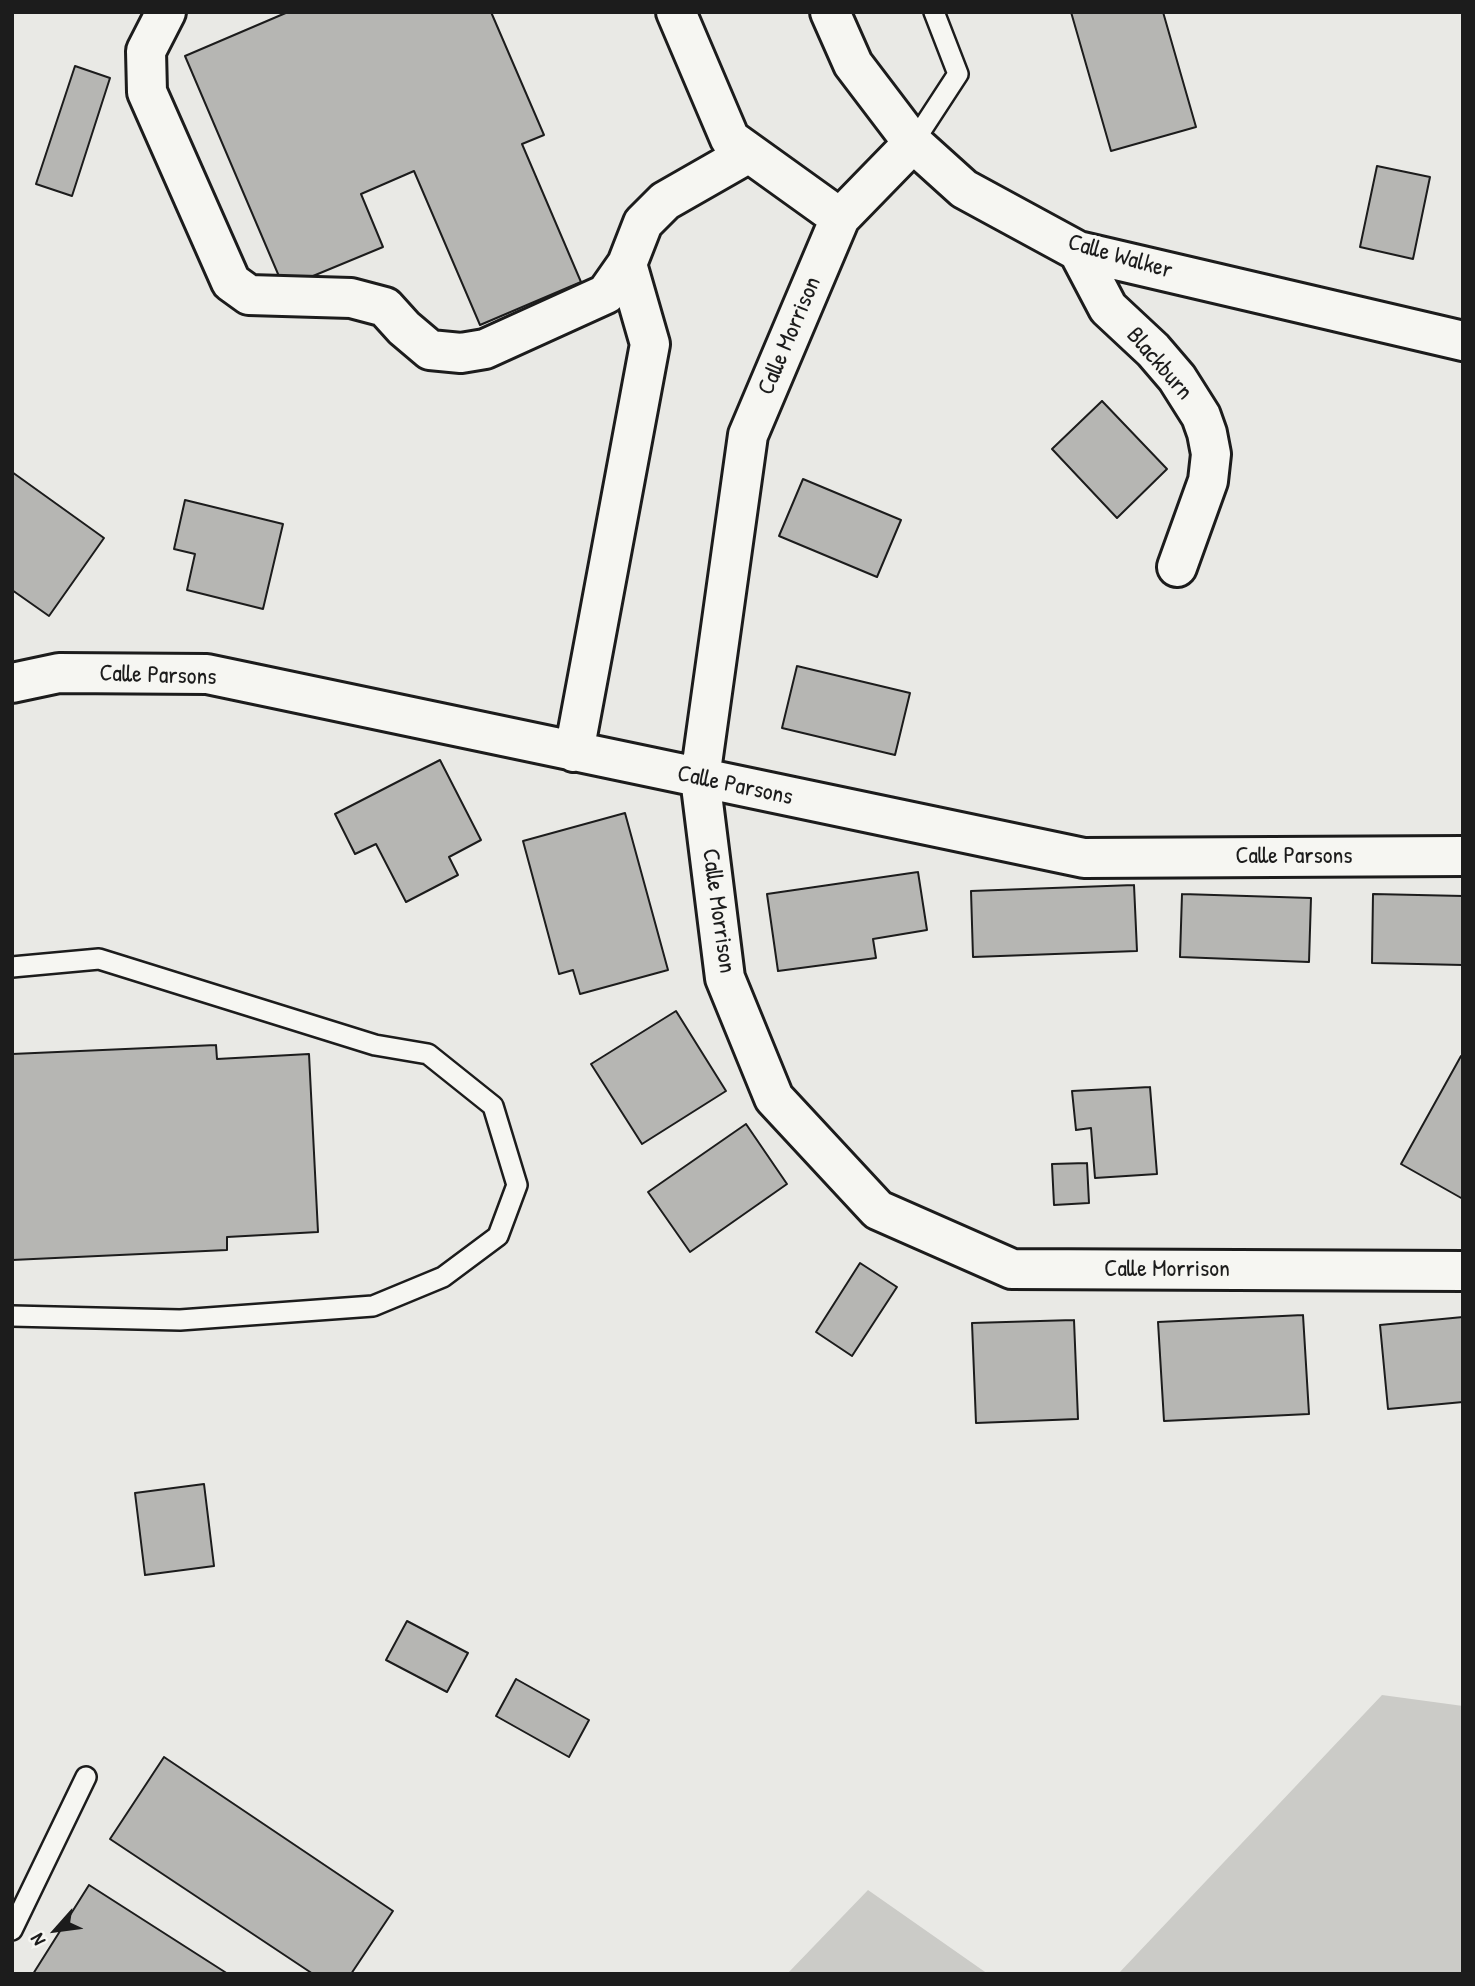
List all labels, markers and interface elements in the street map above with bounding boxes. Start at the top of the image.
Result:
street label: Calle Walker [1064,228,1176,286]
street label: Calle Morrison [752,273,828,399]
street label: Blackburn [1120,322,1198,406]
street label: Calle Parsons [99,660,217,692]
street label: Calle Parsons [675,760,795,812]
street label: Calle Parsons [1235,843,1353,871]
street label: Calle Morrison [695,847,741,975]
street label: Calle Morrison [1104,1256,1230,1284]
north arrow [21,1895,91,1965]
text: N [24,1929,51,1950]

